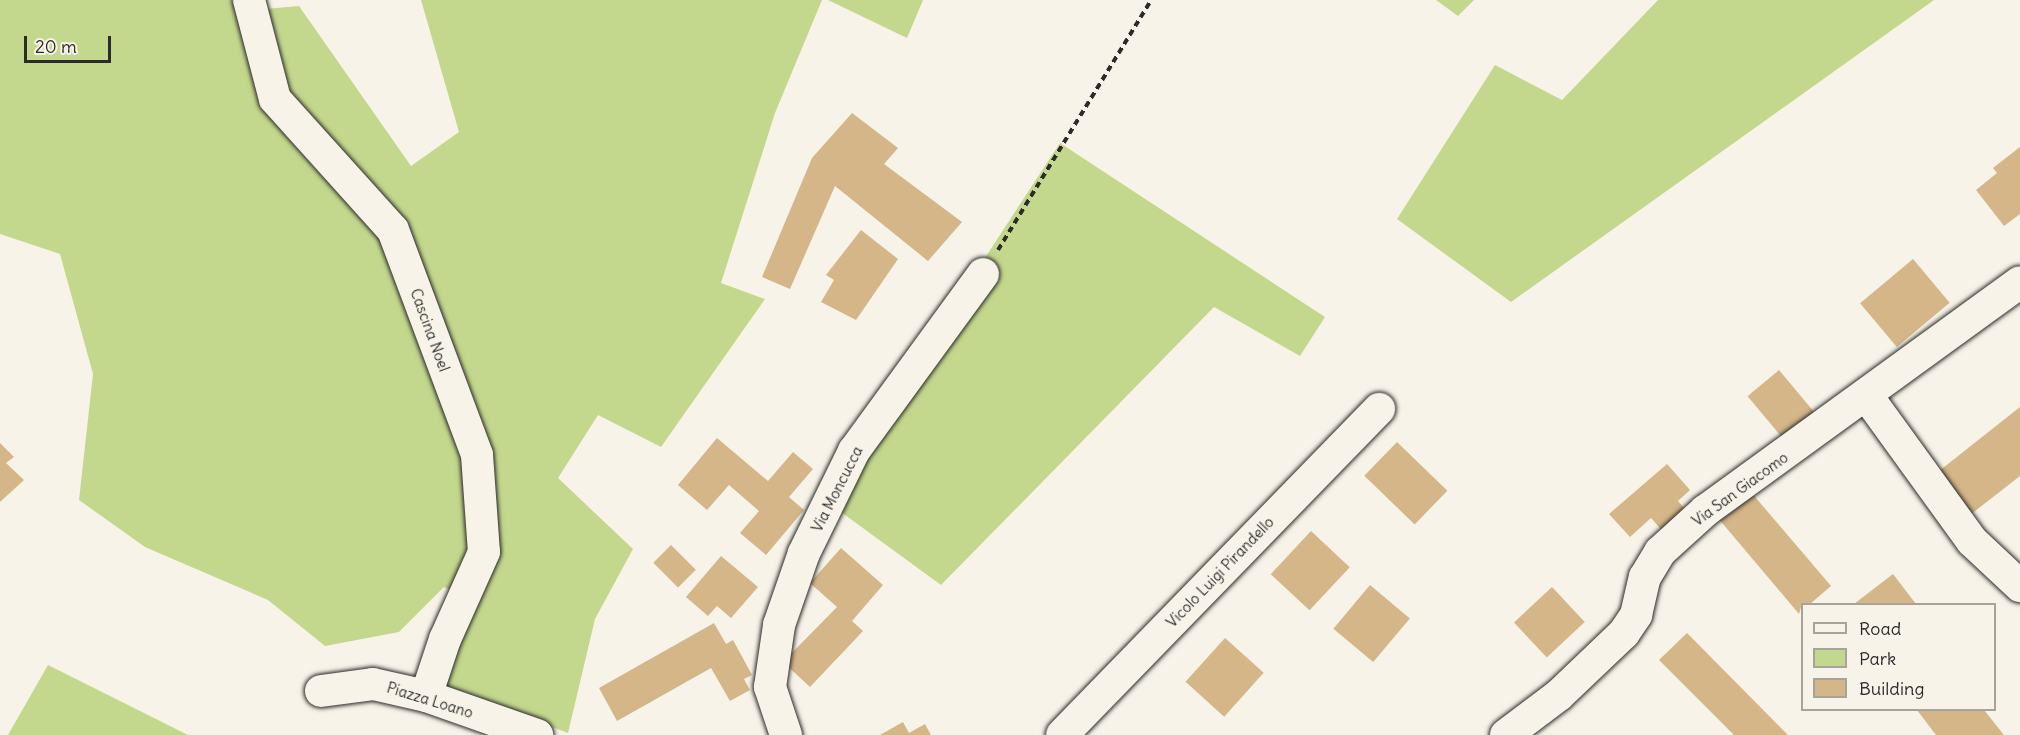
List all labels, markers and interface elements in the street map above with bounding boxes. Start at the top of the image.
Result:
scale bar [27,24,114,62]
text: 20 m [35,35,77,58]
street label: Cascina Noel [407,286,453,374]
street label: Via Moncucca [808,443,866,535]
street label: Via San Giacomo [1689,448,1791,530]
street label: Vicolo Luigi Pirandello [1162,513,1278,631]
legend [1801,603,1996,711]
text: Road [1859,617,1901,640]
text: Park [1859,647,1896,670]
text: Building [1859,677,1924,700]
street label: Piazza Loano [385,678,475,722]

